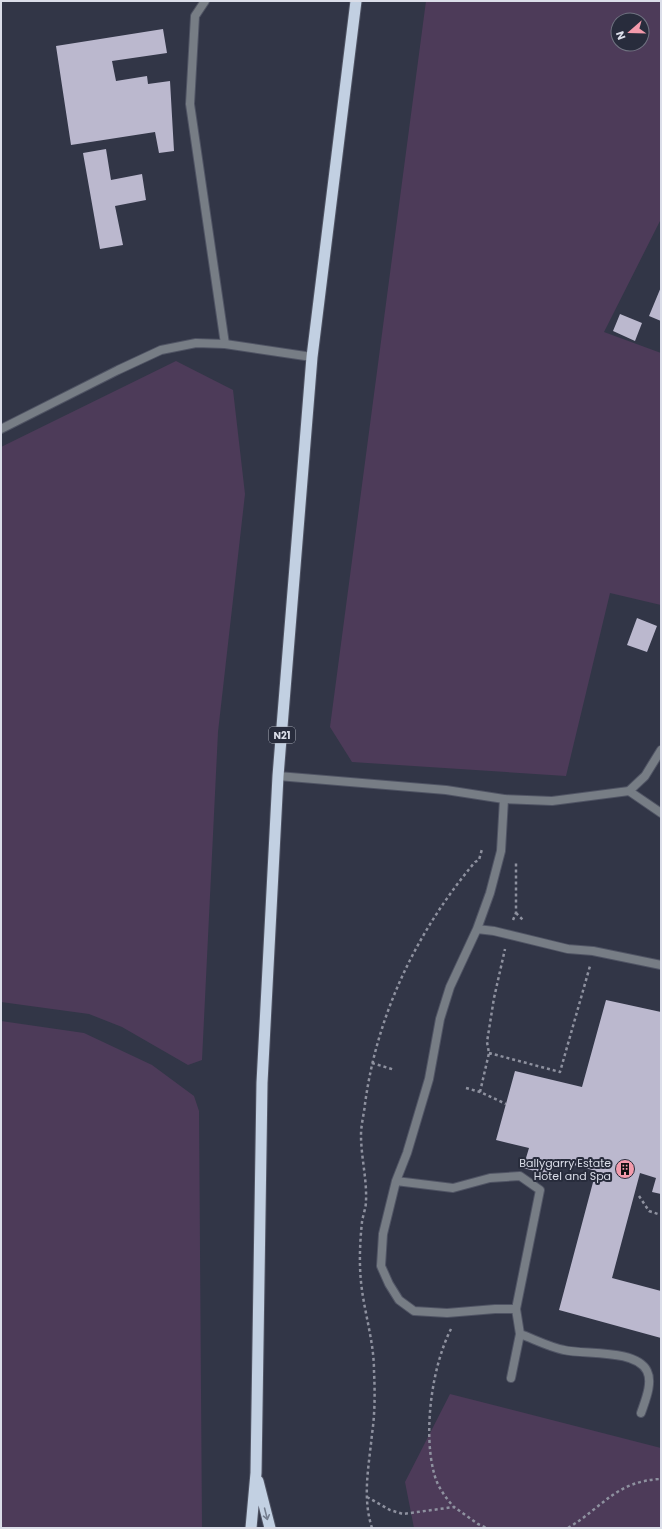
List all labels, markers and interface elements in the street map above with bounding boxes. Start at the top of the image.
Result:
north arrow [610,12,650,52]
text: N [612,29,630,42]
road number: N21 [269,727,295,743]
place label: Ballygarry Estate Hotel and Spa [519,1155,611,1184]
building icon: Ballygarry Estate Hotel and Spa [614,1158,636,1180]
one-way arrow [263,1507,271,1520]

